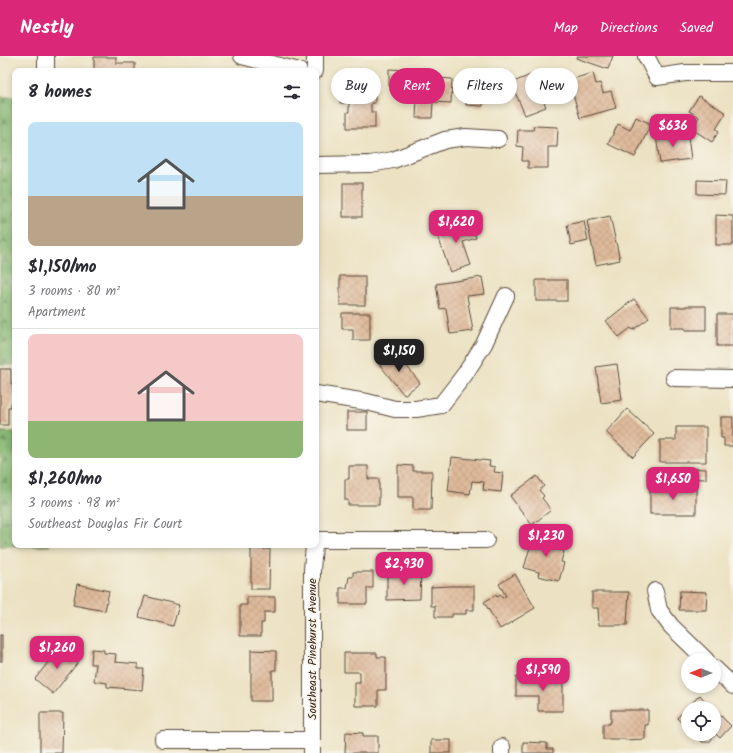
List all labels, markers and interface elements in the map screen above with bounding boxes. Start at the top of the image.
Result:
text: Nestly [20,13,74,43]
text: Map [553,17,578,39]
text: Directions [600,17,658,39]
text: Saved [680,17,713,39]
chip: Buy [331,68,381,104]
chip: Rent [389,68,445,104]
chip: Filters [453,68,517,104]
chip: New [525,68,578,104]
text: 8 homes [28,79,92,106]
icon: filters [281,81,303,103]
pin: $636 [649,114,697,148]
text: $636 [659,116,687,137]
icon: home [130,148,202,220]
pin: $1,620 [423,210,489,244]
text: $1,620 [438,212,474,233]
text: $1,150/mo [28,254,97,281]
text: 3 rooms · 80 m² [28,281,120,302]
text: Apartment [28,302,86,323]
pin: $1,150 [366,339,432,373]
text: $1,150 [383,341,415,362]
icon: home [130,360,202,432]
text: $1,260/mo [28,466,102,493]
pin: $1,650 [640,467,706,501]
text: $1,650 [655,469,691,490]
text: 3 rooms · 98 m² [28,493,120,514]
text: Southeast Douglas Fir Court [28,514,182,535]
pin: $1,230 [513,524,579,558]
text: $1,230 [528,526,564,547]
pin: $2,930 [371,552,437,586]
text: $2,930 [384,554,424,575]
street label: Southeast Pinehurst Avenue [303,578,322,720]
pin: $1,260 [24,636,90,670]
text: $1,260 [39,638,75,659]
north arrow [681,653,721,693]
map controls [681,653,721,741]
pin: $1,590 [510,658,576,692]
text: $1,590 [526,660,560,681]
button: locate [681,701,721,741]

